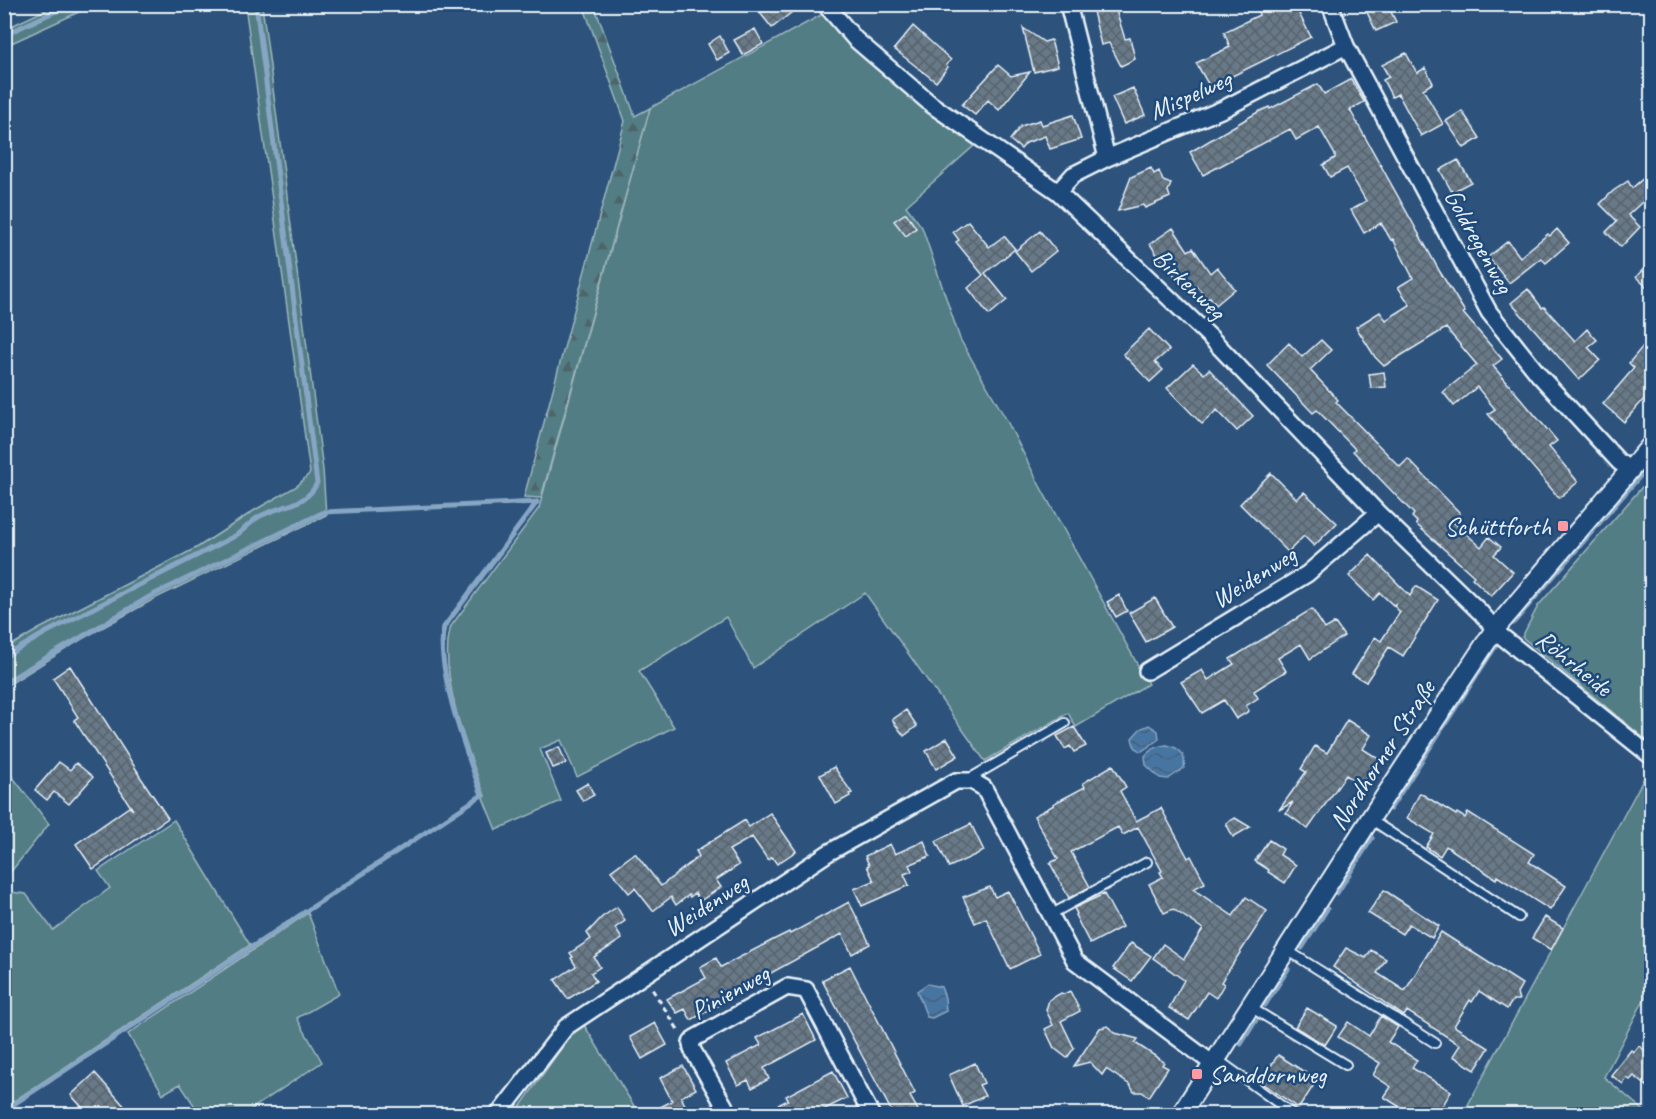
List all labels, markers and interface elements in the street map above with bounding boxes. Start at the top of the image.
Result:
street label: Mispelweg [1144,62,1238,128]
street label: Goldregenweg [1437,183,1522,301]
street label: Birkenweg [1146,241,1234,328]
place label: Schüttforth [1445,510,1552,543]
marker: Schüttforth [1556,519,1570,533]
street label: Weidenweg [1205,537,1304,616]
street label: Röhrheide [1529,622,1620,705]
street label: Nordhorner Straße [1321,672,1444,836]
street label: Weidenweg [658,865,756,944]
street label: Pinienweg [685,956,777,1027]
place label: Sanddornweg [1209,1058,1328,1091]
marker: Sanddornweg [1190,1067,1204,1081]

